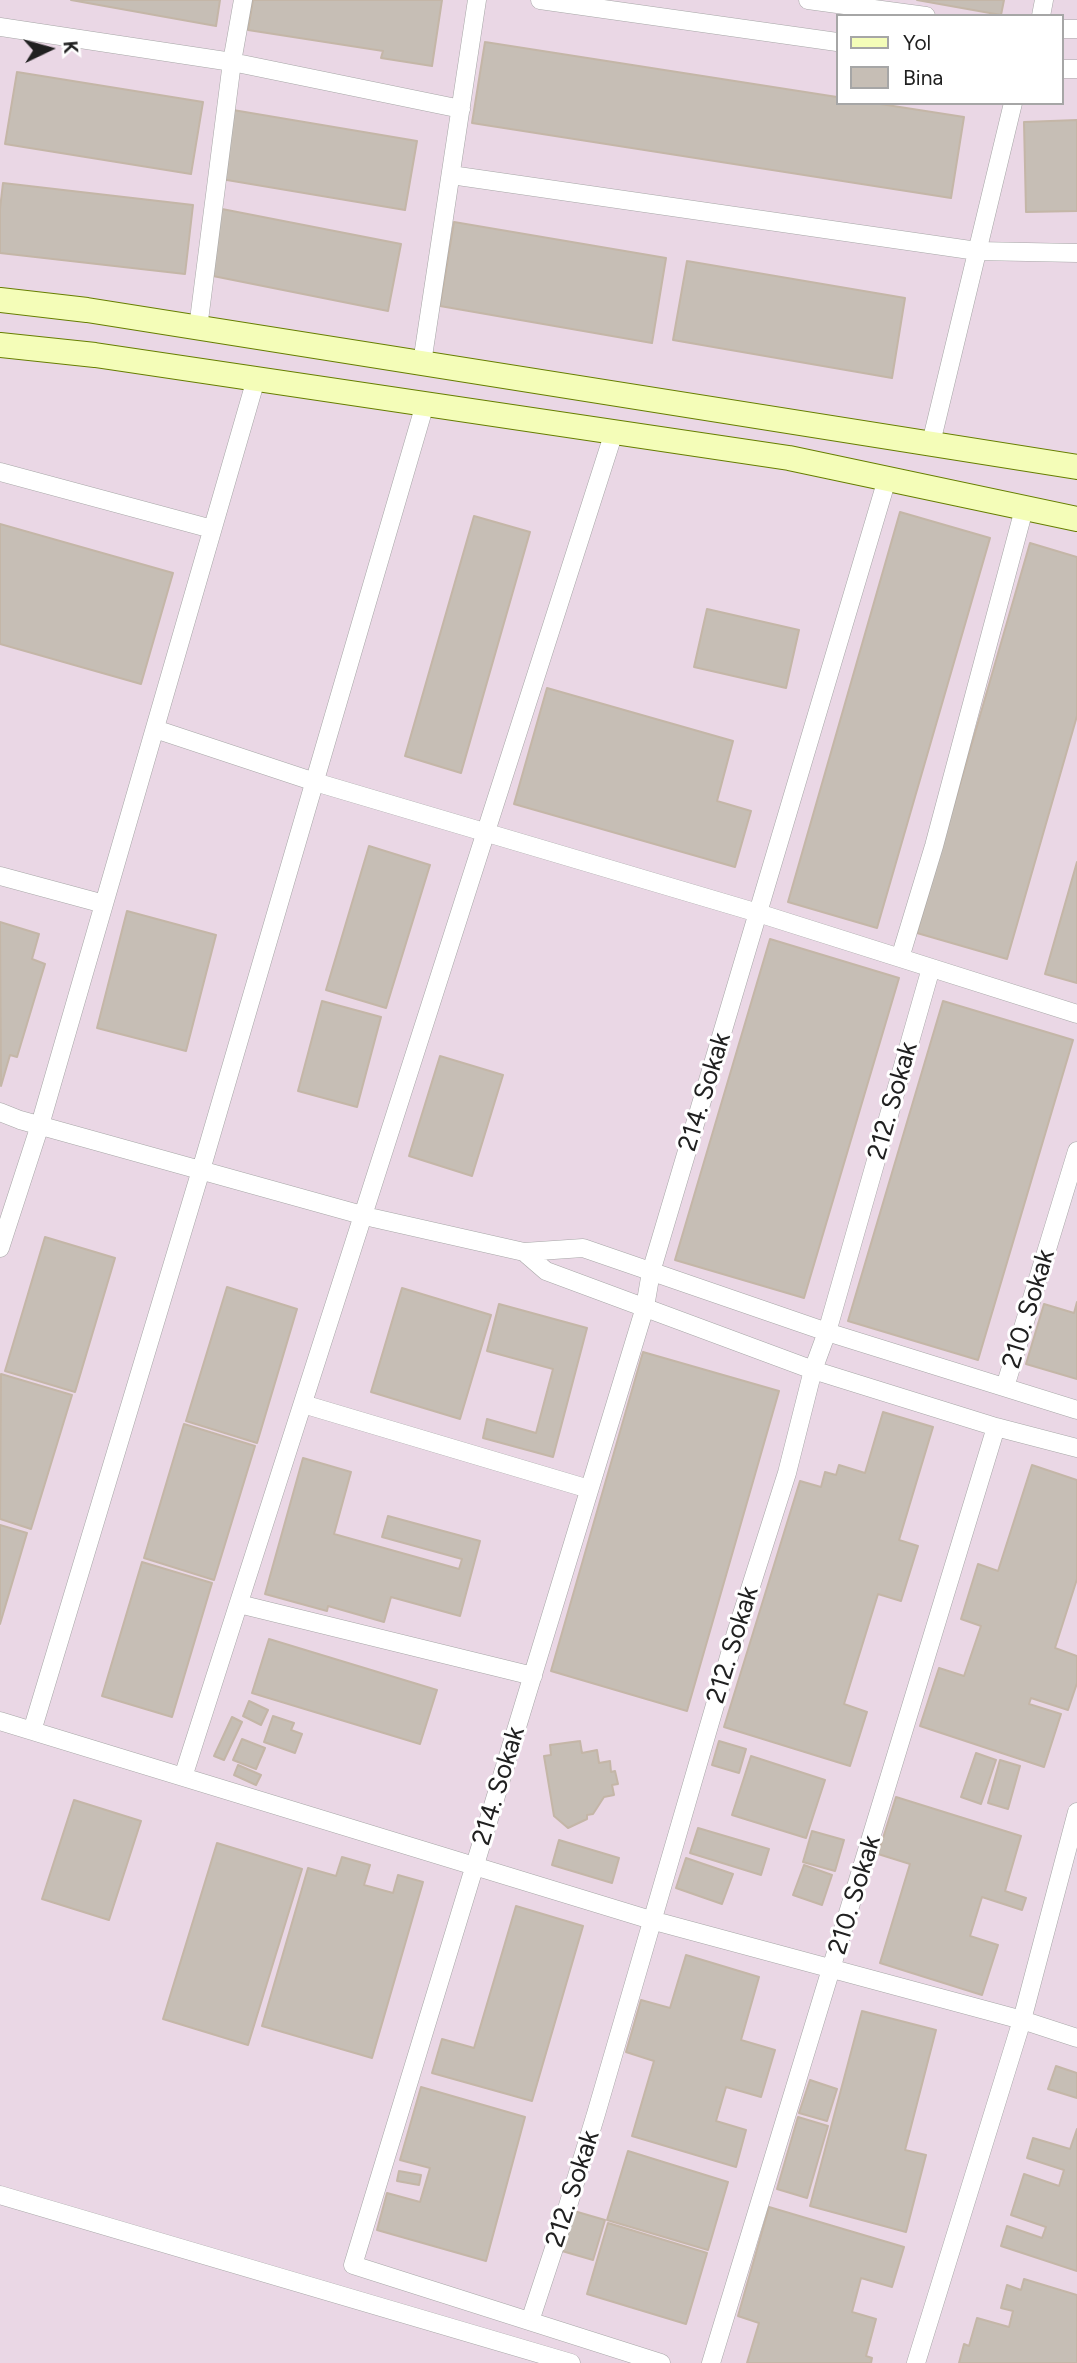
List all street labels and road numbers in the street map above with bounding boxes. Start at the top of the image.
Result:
street label: 214. Sokak [672,1029,738,1155]
street label: 212. Sokak [861,1039,925,1163]
street label: 210. Sokak [996,1246,1062,1372]
street label: 212. Sokak [700,1583,766,1707]
street label: 214. Sokak [466,1723,532,1849]
street label: 210. Sokak [822,1832,888,1958]
street label: 212. Sokak [539,2127,607,2251]

